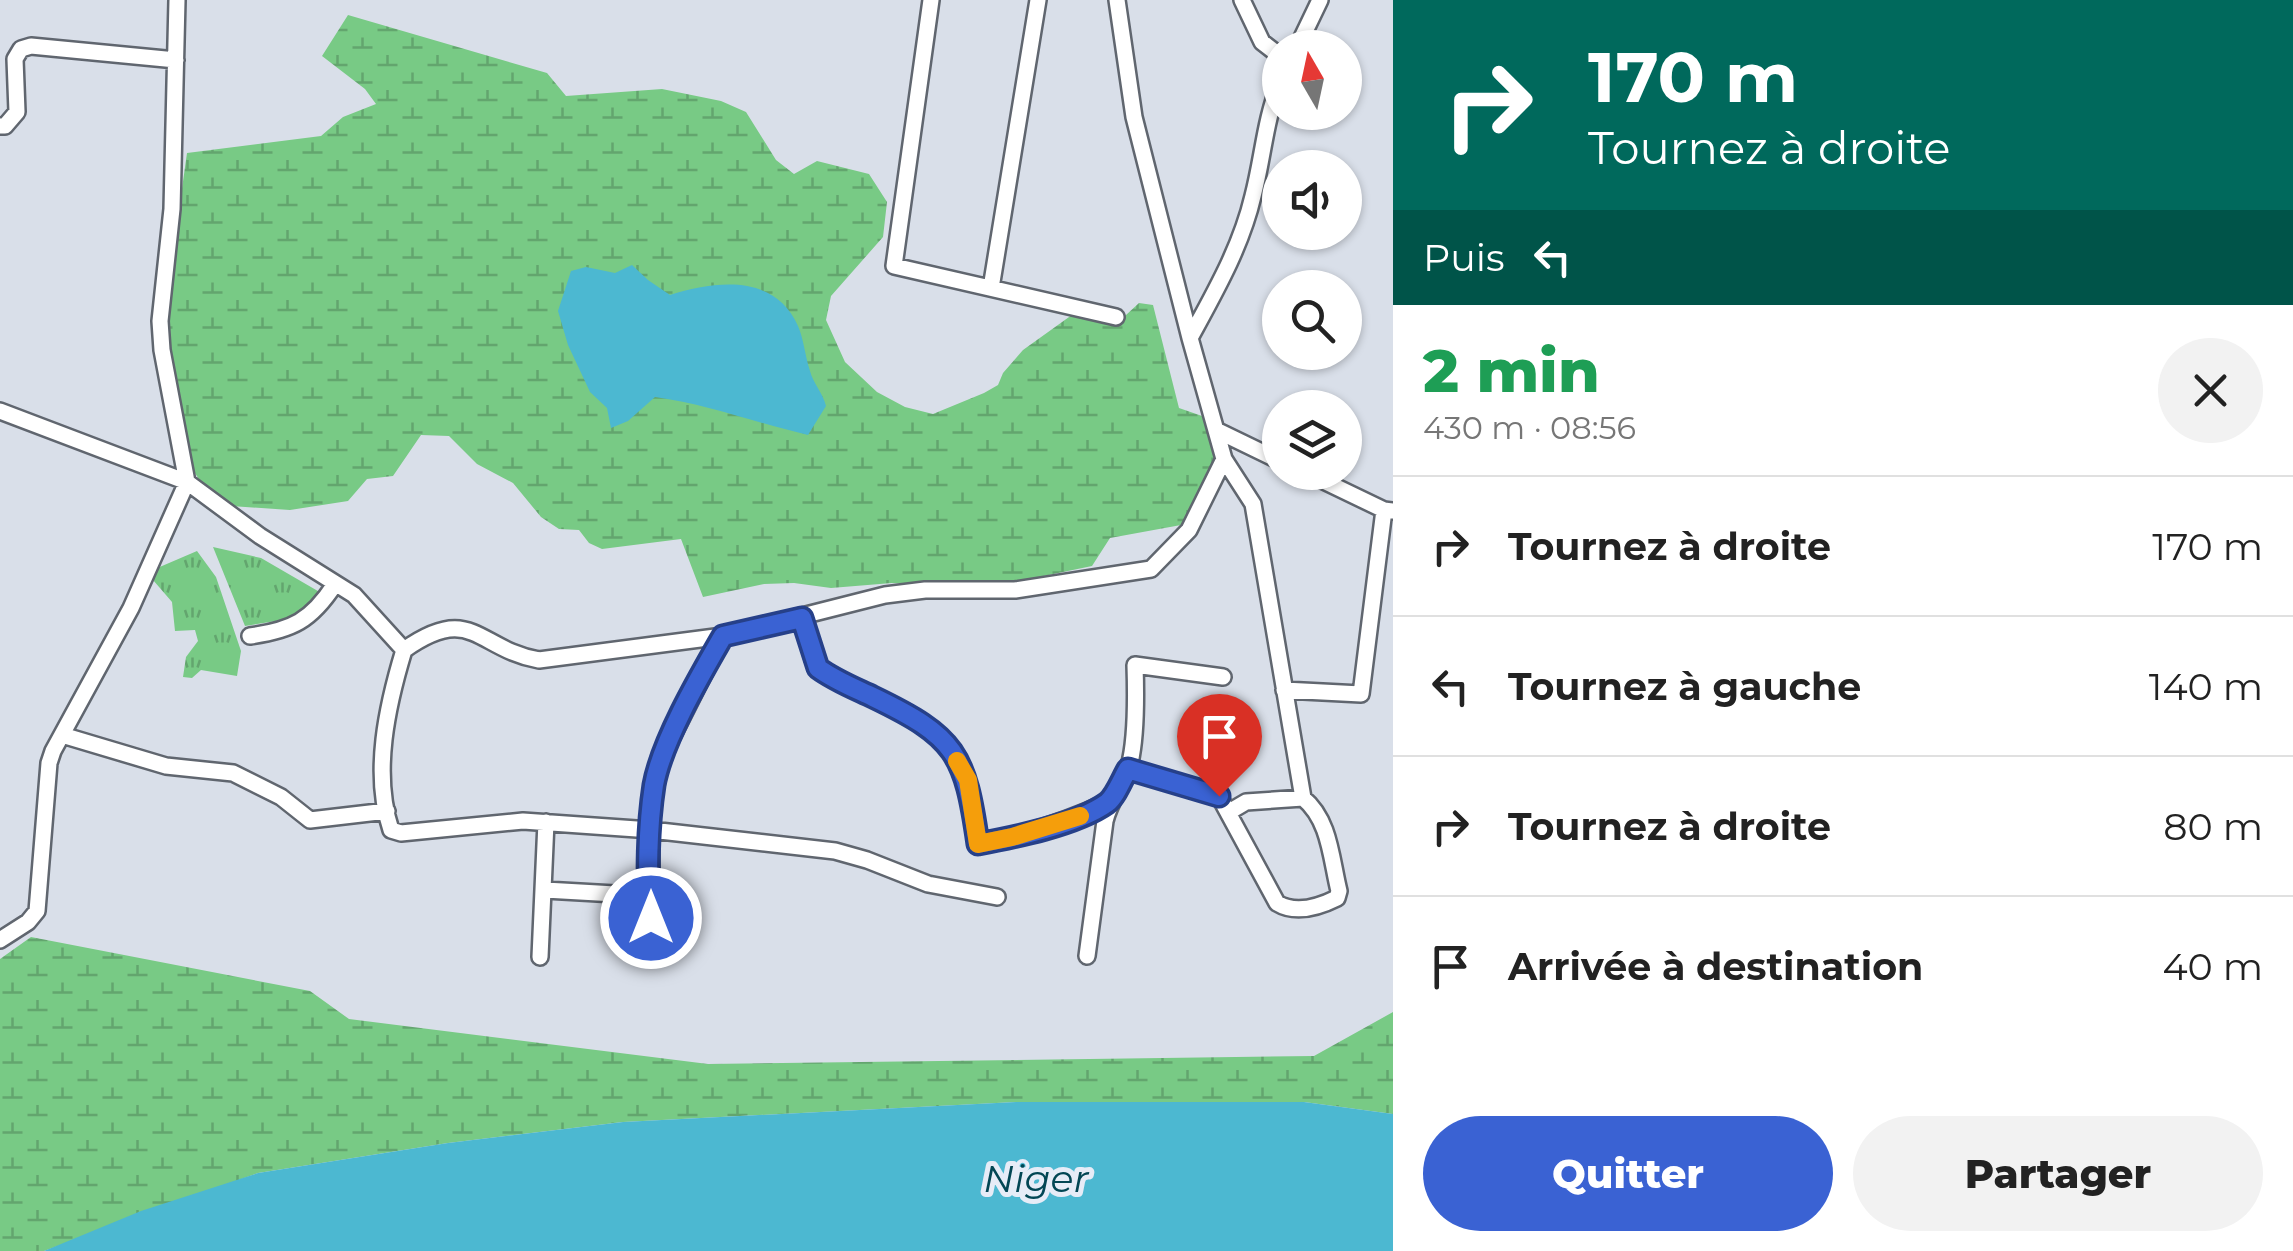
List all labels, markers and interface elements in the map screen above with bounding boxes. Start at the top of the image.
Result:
north arrow [1262,30,1362,130]
map controls [1262,30,1362,490]
text: 170 m [1588,34,1798,120]
icon: right [1423,40,1553,170]
text: Tournez à droite [1588,120,1951,175]
button: sound [1262,150,1362,250]
icon: left [1525,230,1580,285]
text: Puis [1423,234,1505,281]
button: search [1262,270,1362,370]
text: 2 min [1423,334,1600,407]
button: close [2158,338,2263,443]
button: layers [1262,390,1362,490]
text: 430 m · 08:56 [1423,408,1636,447]
icon: right [1423,519,1478,574]
text: Tournez à droite [1508,523,1831,570]
text: 170 m [2152,523,2263,570]
icon: left [1423,659,1478,714]
text: Tournez à gauche [1508,663,1861,710]
text: 140 m [2149,663,2263,710]
pin [1177,694,1262,797]
icon: arrive [1192,709,1247,764]
icon: right [1423,799,1478,854]
text: Tournez à droite [1508,803,1831,850]
text: 80 m [2163,803,2263,850]
position arrow [599,866,703,970]
icon: arrive [1423,939,1478,994]
text: Arrivée à destination [1508,943,1923,990]
text: 40 m [2162,943,2263,990]
button: Quitter [1423,1116,1833,1231]
button: Partager [1853,1116,2263,1231]
water label: Niger [983,1155,1089,1202]

